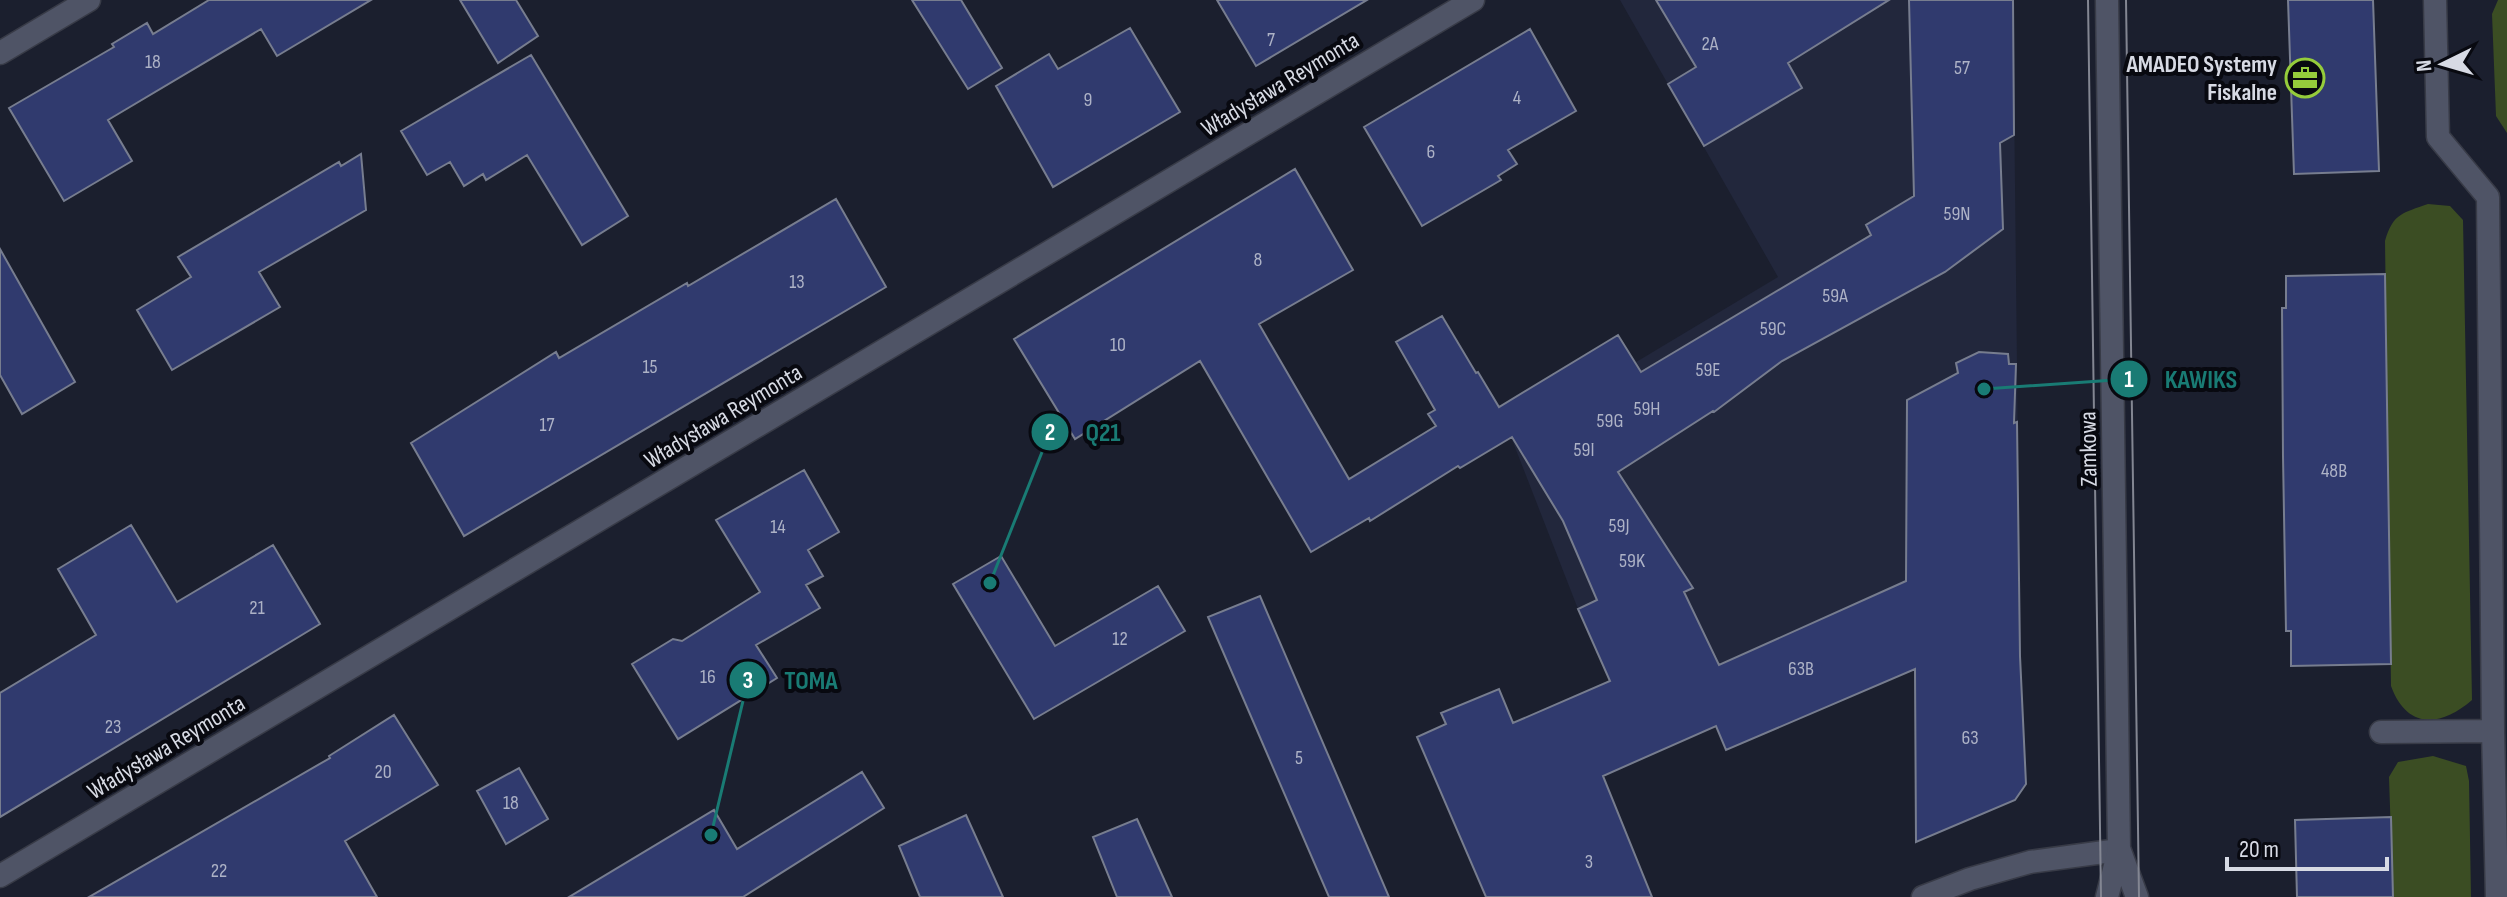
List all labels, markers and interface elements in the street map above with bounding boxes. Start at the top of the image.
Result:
north arrow [2403,24,2483,104]
street label: Władysława Reymonta [1196,26,1364,143]
house number: 7 [1267,28,1275,52]
house number: 2A [1702,32,1719,56]
house number: 18 [145,50,161,74]
place label: AMADEO Systemy Fiskalne [2125,50,2277,107]
house number: 57 [1954,56,1970,80]
office icon: AMADEO Systemy Fiskalne [2284,57,2326,99]
text: N [2411,59,2439,73]
house number: 4 [1513,86,1521,110]
house number: 9 [1084,88,1092,112]
house number: 6 [1427,140,1435,164]
house number: 59N [1943,202,1971,226]
house number: 8 [1254,248,1262,272]
house number: 13 [789,270,805,294]
house number: 59A [1822,284,1848,308]
house number: 59C [1760,317,1786,341]
house number: 10 [1110,333,1126,357]
callout: KAWIKS [2109,354,2254,404]
house number: 15 [642,355,658,379]
street label: Władysława Reymonta [639,358,807,475]
house number: 59E [1695,358,1721,382]
text: 1 [2124,365,2134,394]
text: KAWIKS [2165,365,2237,396]
house number: 59H [1633,397,1661,421]
callout: Q21 [1030,407,1137,457]
house number: 59G [1597,409,1623,433]
street label: Zamkowa [2073,411,2104,487]
house number: 17 [540,413,554,437]
text: 2 [1045,418,1055,447]
text: Q21 [1085,418,1121,449]
house number: 59I [1574,438,1594,462]
house number: 48B [2321,459,2347,483]
house number: 59J [1609,514,1629,538]
house number: 14 [770,515,786,539]
house number: 59K [1619,549,1645,573]
house number: 21 [249,596,265,620]
house number: 12 [1112,627,1128,651]
callout: TOMA [728,655,853,705]
house number: 63B [1788,657,1814,681]
house number: 16 [700,665,716,689]
text: 3 [743,666,753,695]
text: TOMA [784,666,838,697]
street label: Władysława Reymonta [82,689,250,806]
house number: 23 [105,715,121,739]
house number: 63 [1961,726,1979,750]
house number: 5 [1295,746,1303,770]
house number: 20 [374,760,392,784]
house number: 18 [503,791,519,815]
scale bar [2227,821,2387,871]
text: 20 m [2239,835,2279,864]
house number: 3 [1585,850,1593,874]
house number: 22 [211,859,227,883]

